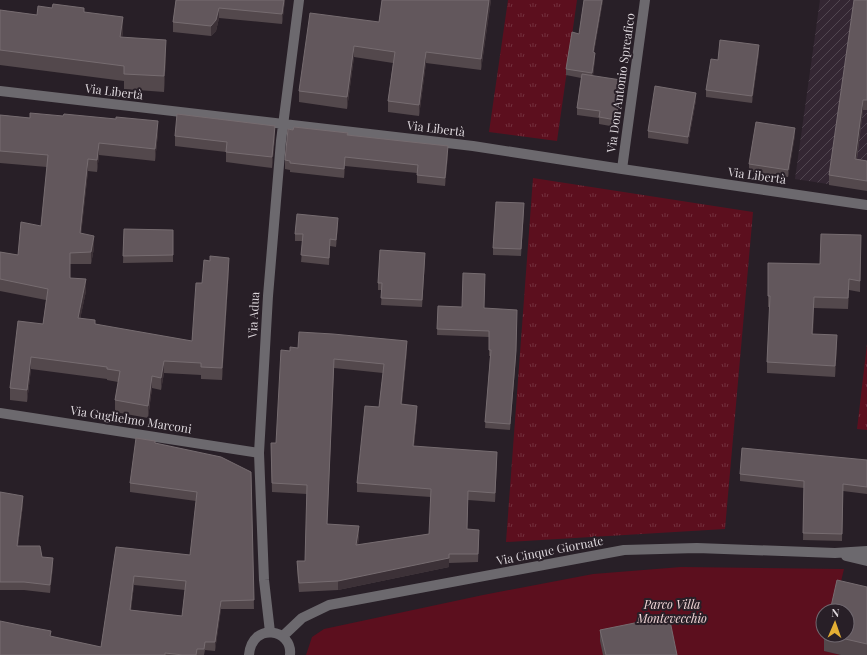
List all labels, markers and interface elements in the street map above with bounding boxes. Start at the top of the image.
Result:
street label: Via Don Antonio Spreafico [602,12,638,155]
street label: Via Libertà [83,79,144,103]
street label: Via Libertà [405,116,466,140]
street label: Via Libertà [726,163,787,187]
street label: Via Adua [244,291,262,340]
street label: Via Guglielmo Marconi [68,401,193,437]
street label: Via Cinque Giornate [494,532,605,568]
park label: Parco Villa Montevecchio [636,596,707,626]
north arrow [815,603,855,643]
text: N [831,605,840,620]

